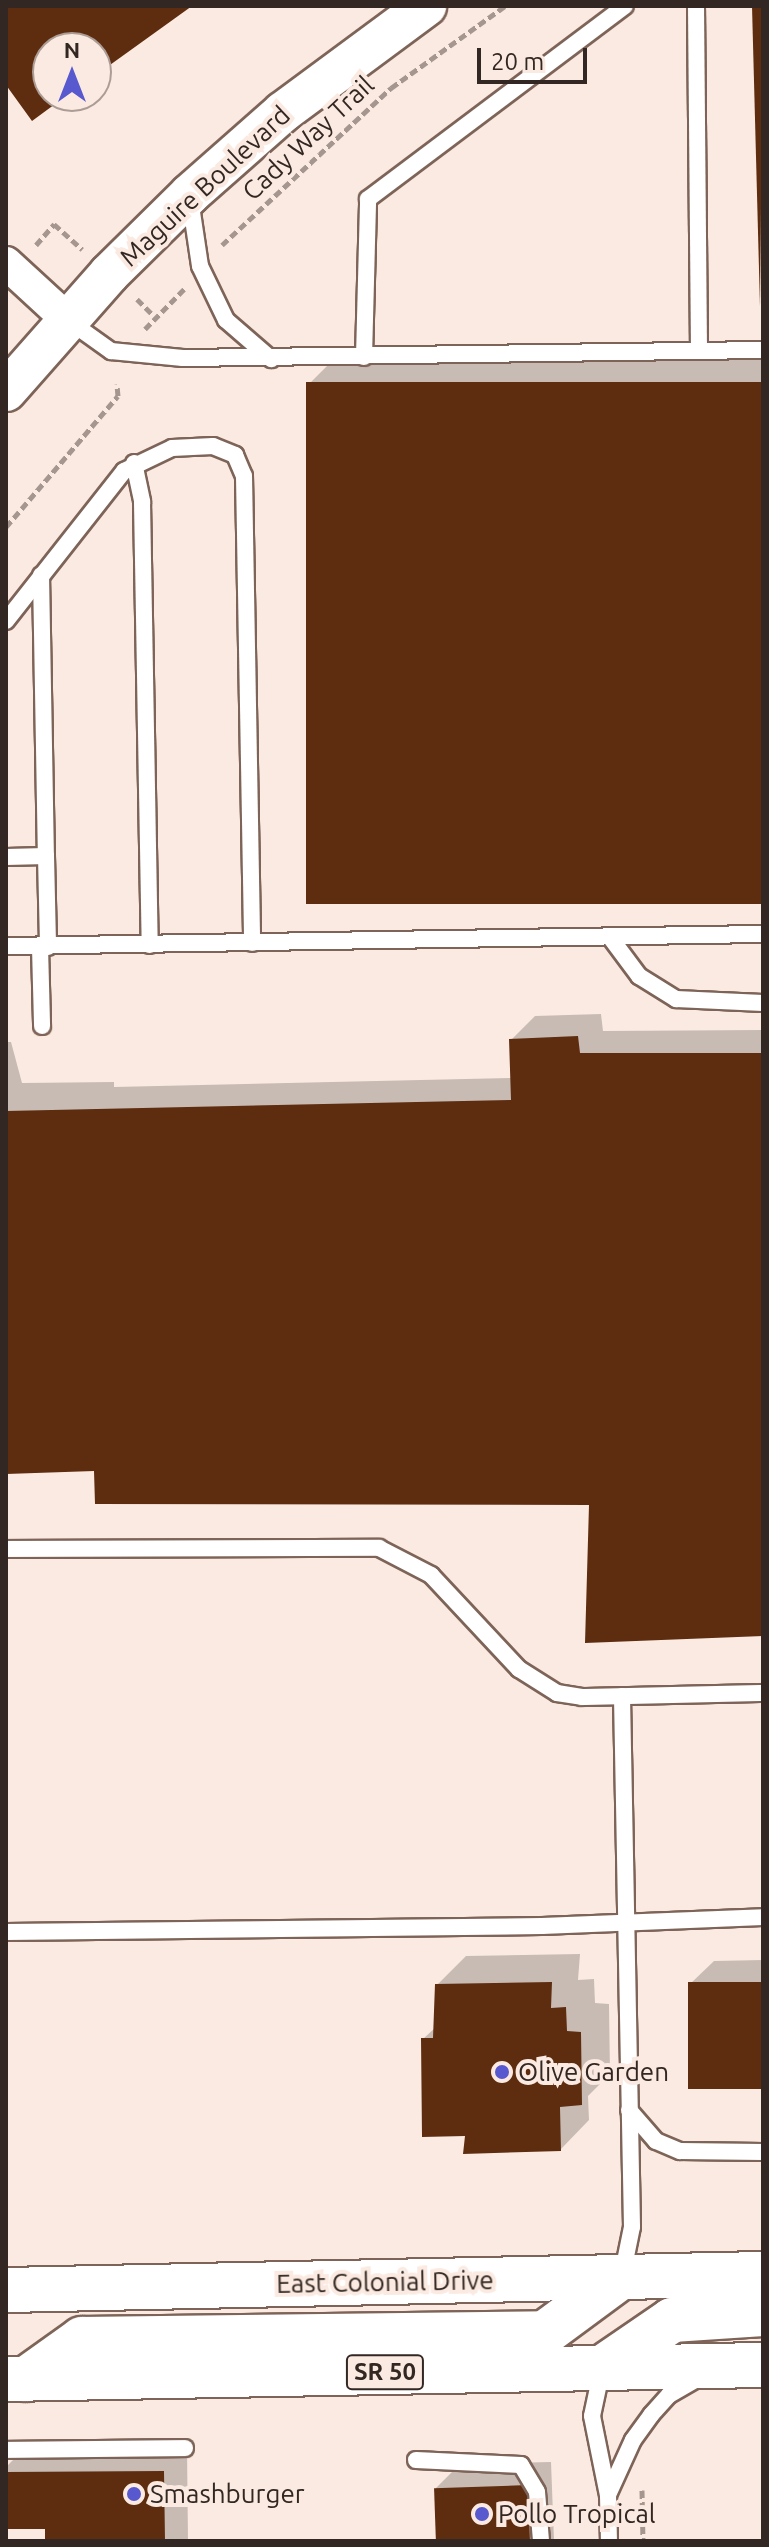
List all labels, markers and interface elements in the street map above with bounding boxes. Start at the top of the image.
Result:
north arrow [32,32,112,112]
scale bar [481,32,591,82]
text: N [64,37,80,62]
text: 20 m [491,48,544,75]
street label: Cady Way Trail [236,69,380,207]
street label: Maguire Boulevard [114,99,296,273]
place label: Olive Garden [518,2056,669,2088]
marker: Olive Garden [493,2063,511,2081]
street label: East Colonial Drive [276,2265,494,2299]
road number: SR 50 [345,2352,425,2392]
place label: Smashburger [150,2478,305,2510]
marker: Smashburger [125,2485,143,2503]
place label: Pollo Tropical [498,2498,656,2530]
marker: Pollo Tropical [473,2505,491,2523]

